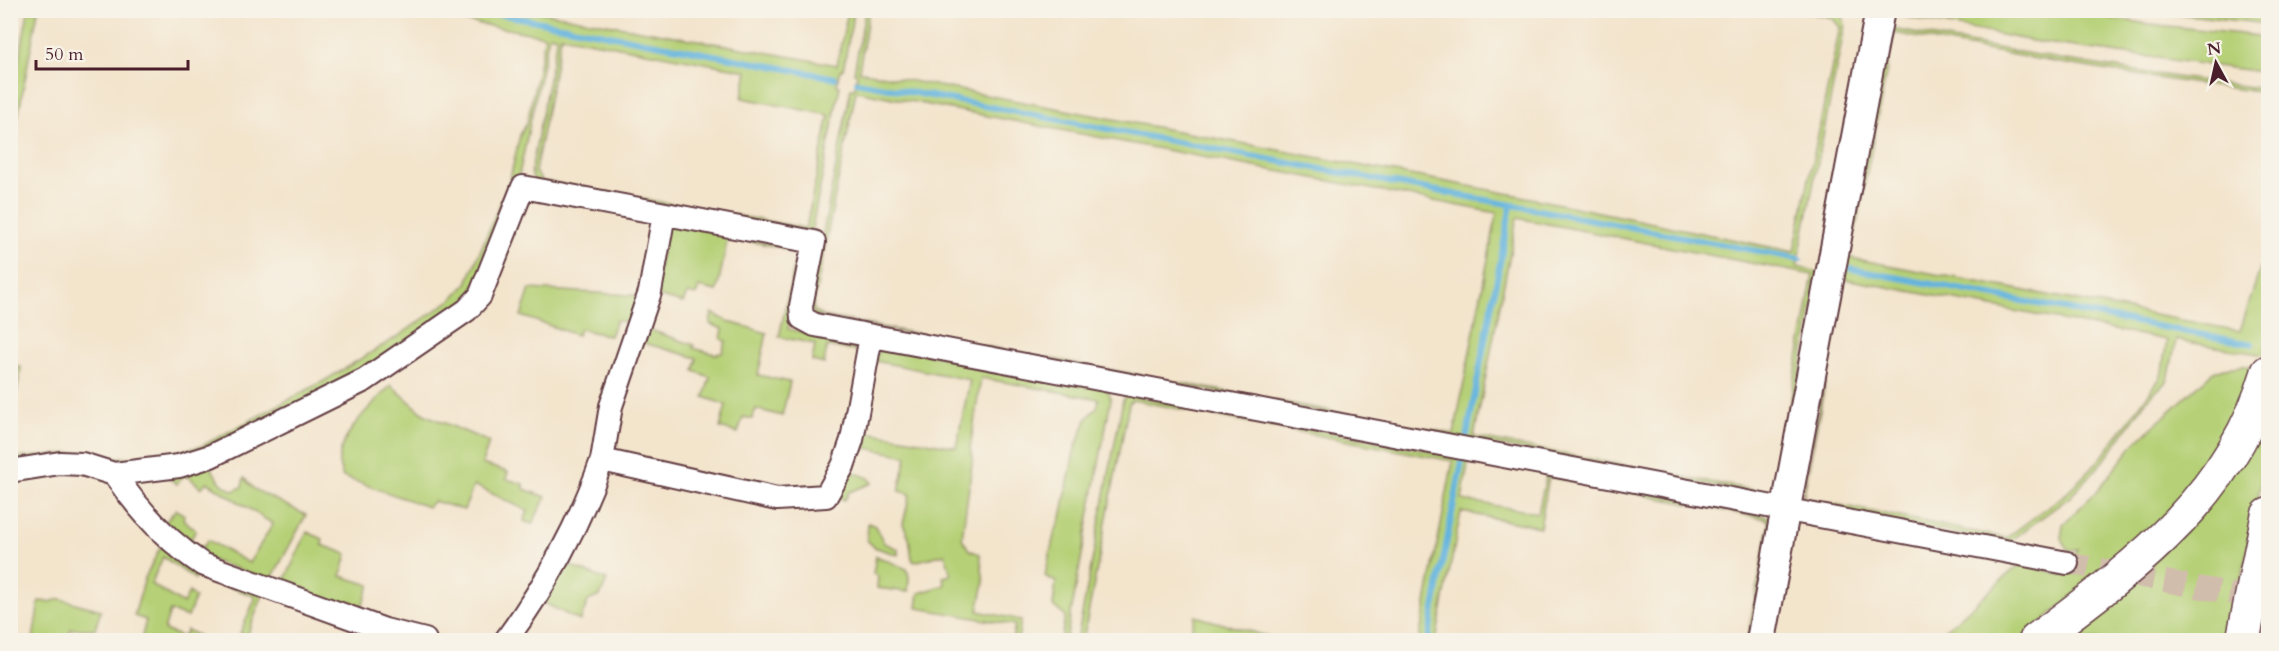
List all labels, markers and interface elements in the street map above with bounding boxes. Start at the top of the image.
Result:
scale bar [36,33,188,71]
north arrow [2186,33,2246,93]
text: N [2206,37,2223,61]
text: 50 m [45,42,84,67]

